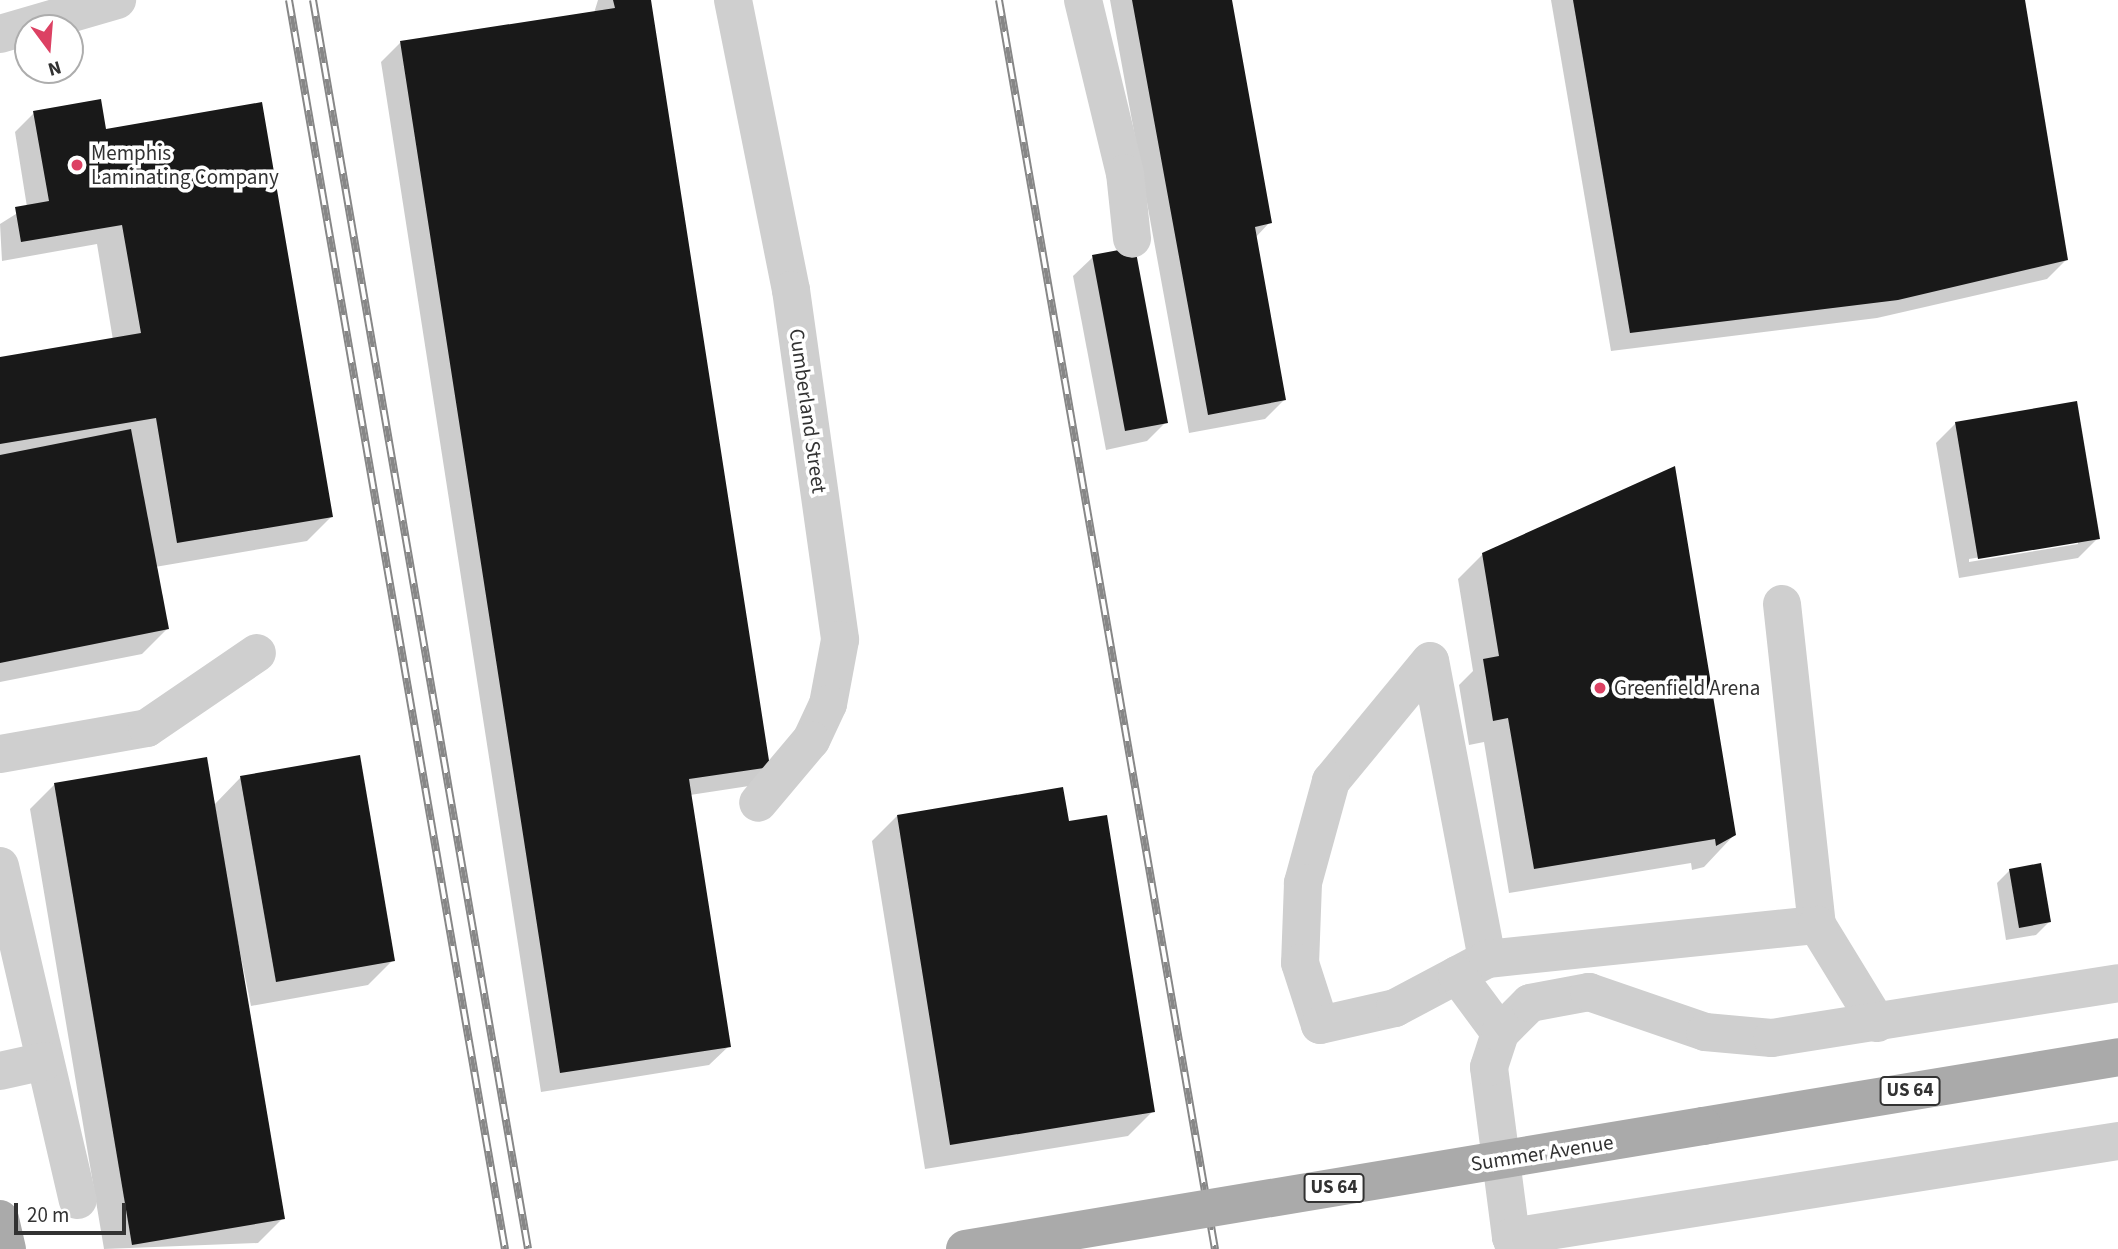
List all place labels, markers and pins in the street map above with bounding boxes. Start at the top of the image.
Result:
place label: Memphis Laminating Company [91,140,279,190]
marker: Memphis Laminating Company [69,157,85,173]
place label: Greenfield Arena [1614,675,1760,701]
marker: Greenfield Arena [1592,680,1608,696]

